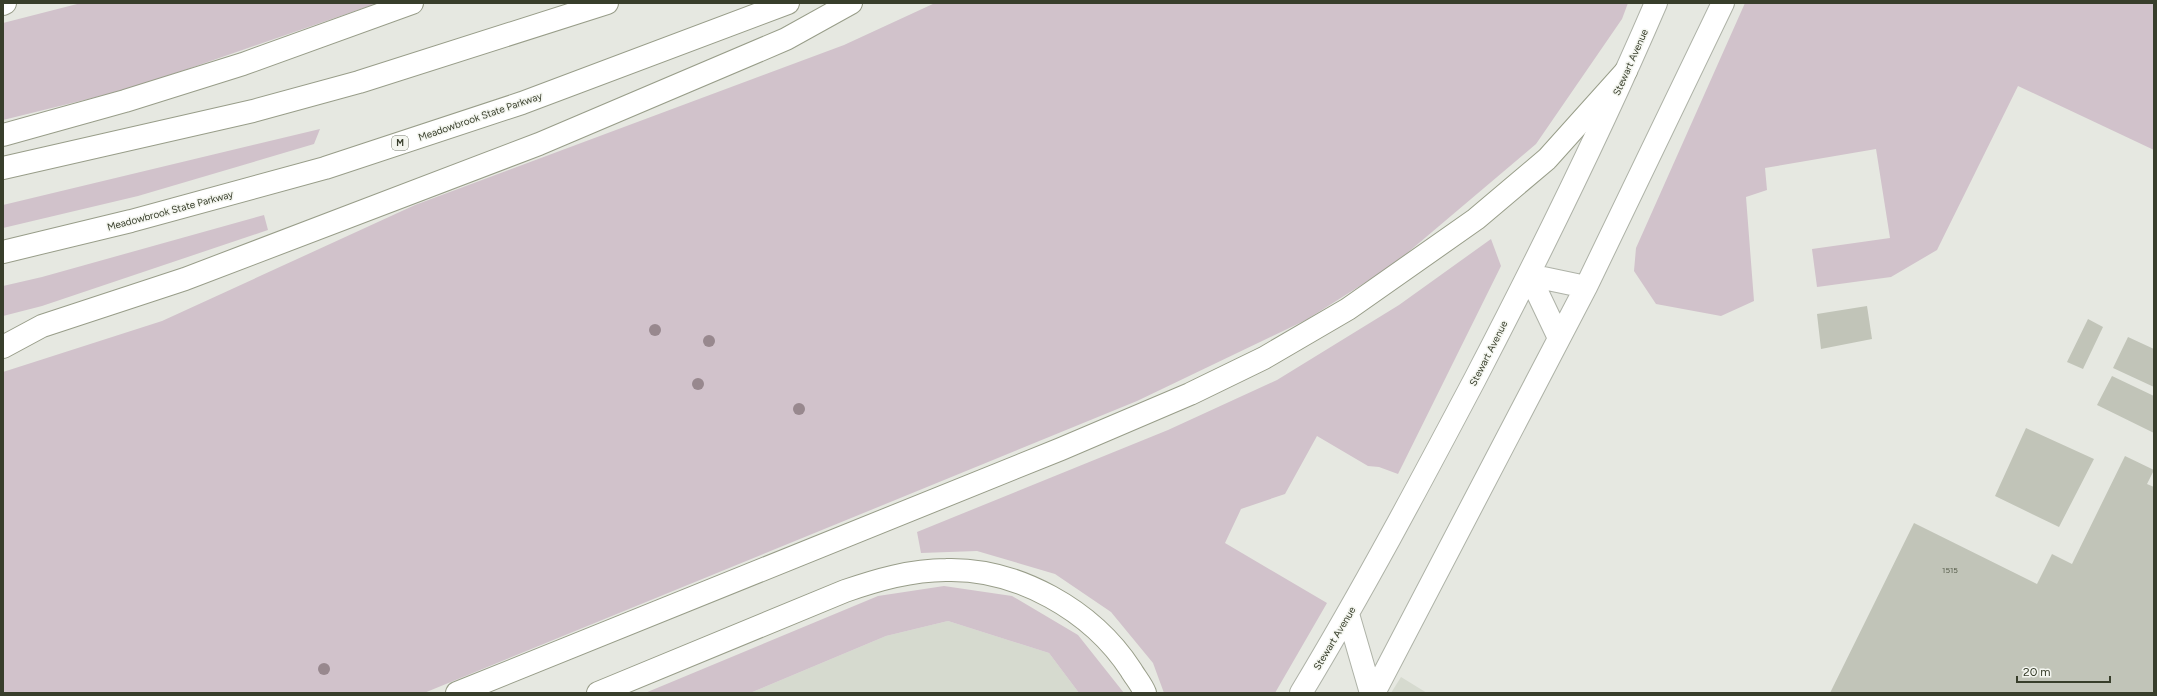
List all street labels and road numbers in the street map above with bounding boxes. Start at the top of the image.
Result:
street label: Stewart Avenue [1610,26,1651,98]
street label: Meadowbrook State Parkway [416,89,545,144]
road number: M [392,136,408,150]
street label: Meadowbrook State Parkway [106,187,235,234]
street label: Stewart Avenue [1466,318,1511,388]
street label: Stewart Avenue [1310,604,1359,672]

